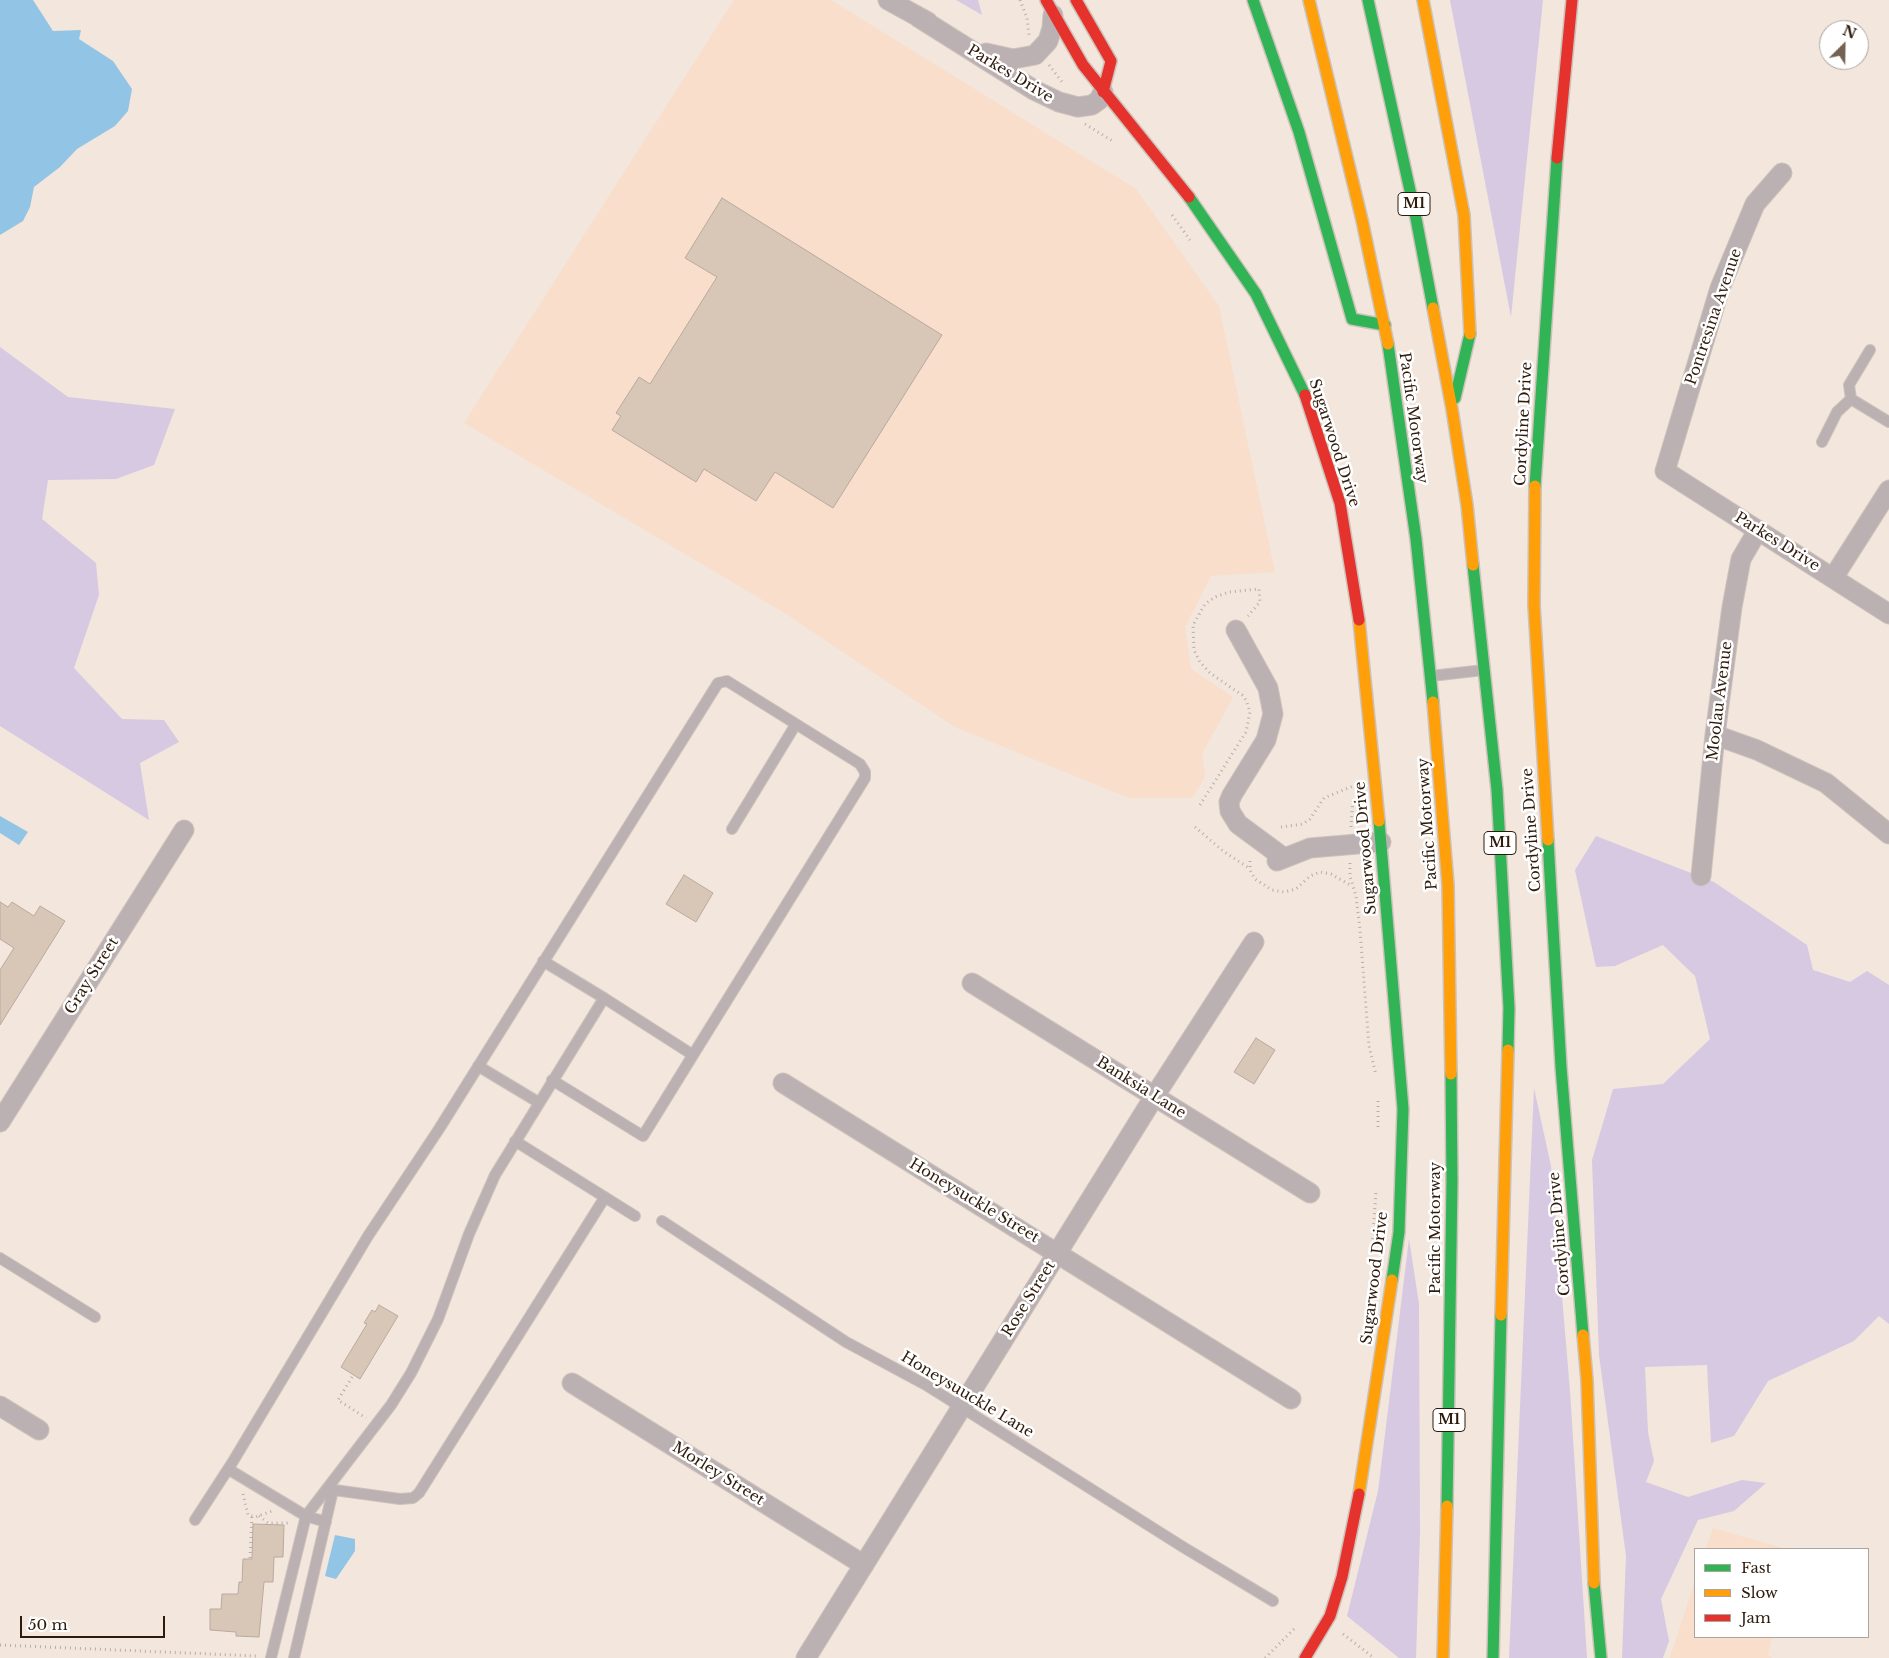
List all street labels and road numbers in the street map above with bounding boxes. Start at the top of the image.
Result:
street label: Parkes Drive [964,41,1056,107]
road number: M1 [1398,192,1430,215]
street label: Pontresina Avenue [1682,246,1746,388]
street label: Pacific Motorway [1395,351,1431,485]
street label: Cordyline Drive [1512,361,1536,487]
street label: Sugarwood Drive [1305,377,1363,509]
street label: Parkes Drive [1731,509,1823,575]
street label: Moolau Avenue [1704,640,1736,762]
street label: Pacific Motorway [1414,757,1442,891]
street label: Cordyline Drive [1519,767,1545,893]
street label: Sugarwood Drive [1351,781,1381,915]
road number: M1 [1484,831,1516,854]
street label: Gray Street [61,934,123,1018]
street label: Banksia Lane [1093,1053,1189,1123]
street label: Honeysuckle Street [906,1155,1042,1247]
street label: Pacific Motorway [1427,1162,1445,1294]
street label: Cordyline Drive [1546,1171,1574,1297]
street label: Sugarwood Drive [1358,1211,1392,1345]
street label: Rose Street [998,1258,1060,1340]
street label: Honeysuuckle Lane [897,1348,1037,1442]
road number: M1 [1433,1408,1465,1432]
street label: Morley Street [669,1438,767,1510]

